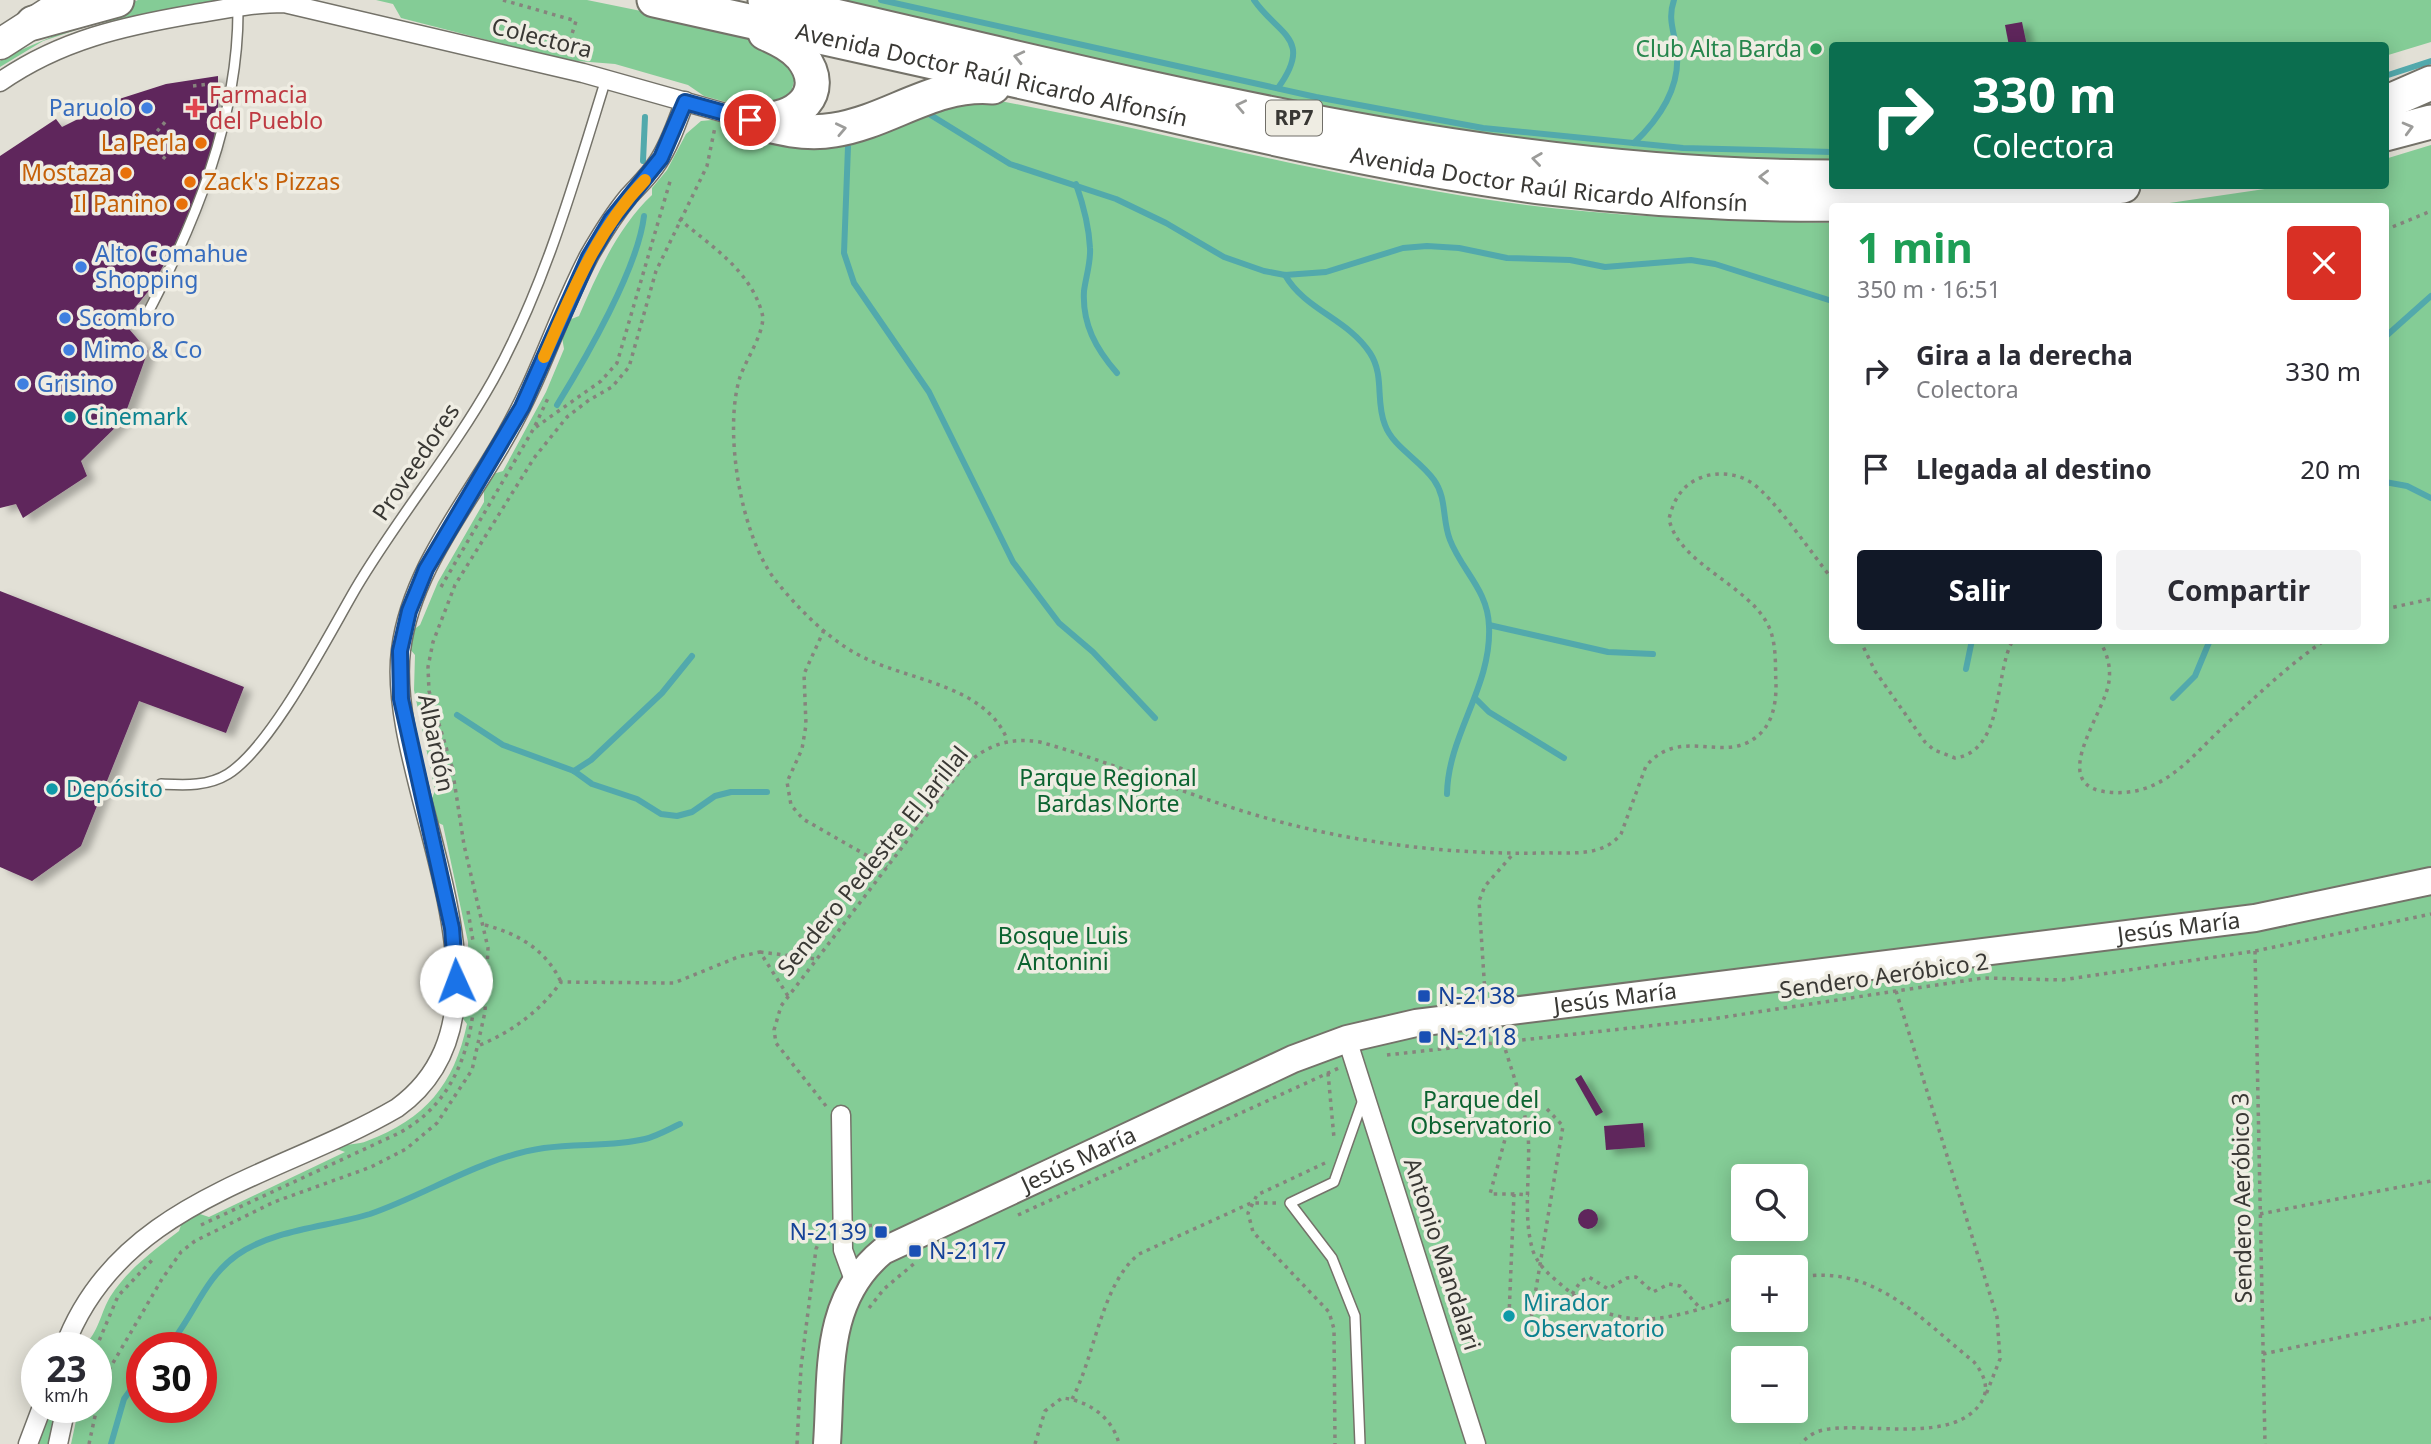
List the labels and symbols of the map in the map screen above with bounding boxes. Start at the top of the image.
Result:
street label: Colectora [489,9,596,65]
street label: Avenida Doctor Raúl Ricardo Alfonsín [793,14,1191,134]
place label: Club Alta Barda [1635,32,1802,64]
marker: Club Alta Barda [1808,41,1824,57]
one-way arrow [1013,50,1025,65]
place label: Farmacia del Pueblo [209,78,323,136]
pin [720,90,780,150]
place label: Paruolo [49,91,133,123]
marker: Paruolo [139,100,155,116]
marker: Farmacia del Pueblo [187,100,203,116]
one-way arrow [1235,100,1247,115]
road number: RP7 [1266,100,1322,136]
one-way arrow [835,122,847,137]
one-way arrow [2402,122,2414,136]
place label: La Perla [101,126,187,158]
marker: La Perla [193,135,209,151]
street label: Avenida Doctor Raúl Ricardo Alfonsín [1348,138,1748,218]
one-way arrow [1531,152,1543,167]
place label: Mostaza [21,156,112,188]
marker: Mostaza [118,165,134,181]
place label: Zack's Pizzas [204,165,340,197]
one-way arrow [1758,169,1769,184]
marker: Zack's Pizzas [182,174,198,190]
place label: Il Panino [73,187,168,219]
marker: Il Panino [174,196,190,212]
place label: Alto Comahue Shopping [95,237,248,295]
marker: Alto Comahue Shopping [73,259,89,275]
place label: Scombro [79,301,175,333]
marker: Scombro [57,310,73,326]
place label: Mimo & Co [83,333,202,365]
marker: Mimo & Co [61,342,77,358]
place label: Grisino [37,367,114,399]
marker: Grisino [15,376,31,392]
street label: Proveedores [364,396,466,526]
place label: Cinemark [84,400,189,432]
marker: Cinemark [62,409,78,425]
street label: Albardón [411,691,463,795]
street label: Sendero Pedestre El Jarillal [769,739,975,982]
park label: Parque Regional Bardas Norte [1019,761,1197,819]
place label: Depósito [66,772,163,804]
marker: Depósito [44,781,60,797]
street label: Jesús María [2113,903,2242,950]
park label: Bosque Luis Antonini [998,919,1128,977]
position arrow [419,944,493,1018]
street label: Sendero Aeróbico 2 [1777,945,1990,1006]
street label: Jesús María [1550,974,1678,1021]
place label: N-2138 [1438,979,1516,1011]
marker: N-2138 [1416,988,1432,1004]
place label: N-2118 [1439,1020,1517,1052]
marker: N-2118 [1417,1029,1433,1045]
park label: Parque del Observatorio [1410,1083,1552,1141]
street label: Sendero Aeróbico 3 [2223,1092,2259,1304]
street label: Jesús María [1013,1118,1141,1200]
street label: Antonio Mandalari [1397,1153,1489,1354]
place label: N-2139 [789,1215,867,1247]
marker: N-2139 [873,1224,889,1240]
place label: N-2117 [929,1234,1007,1266]
marker: N-2117 [907,1243,923,1259]
place label: Mirador Observatorio [1523,1286,1665,1344]
marker: Mirador Observatorio [1501,1308,1517,1324]
speed limit sign: 30 [126,1332,217,1423]

